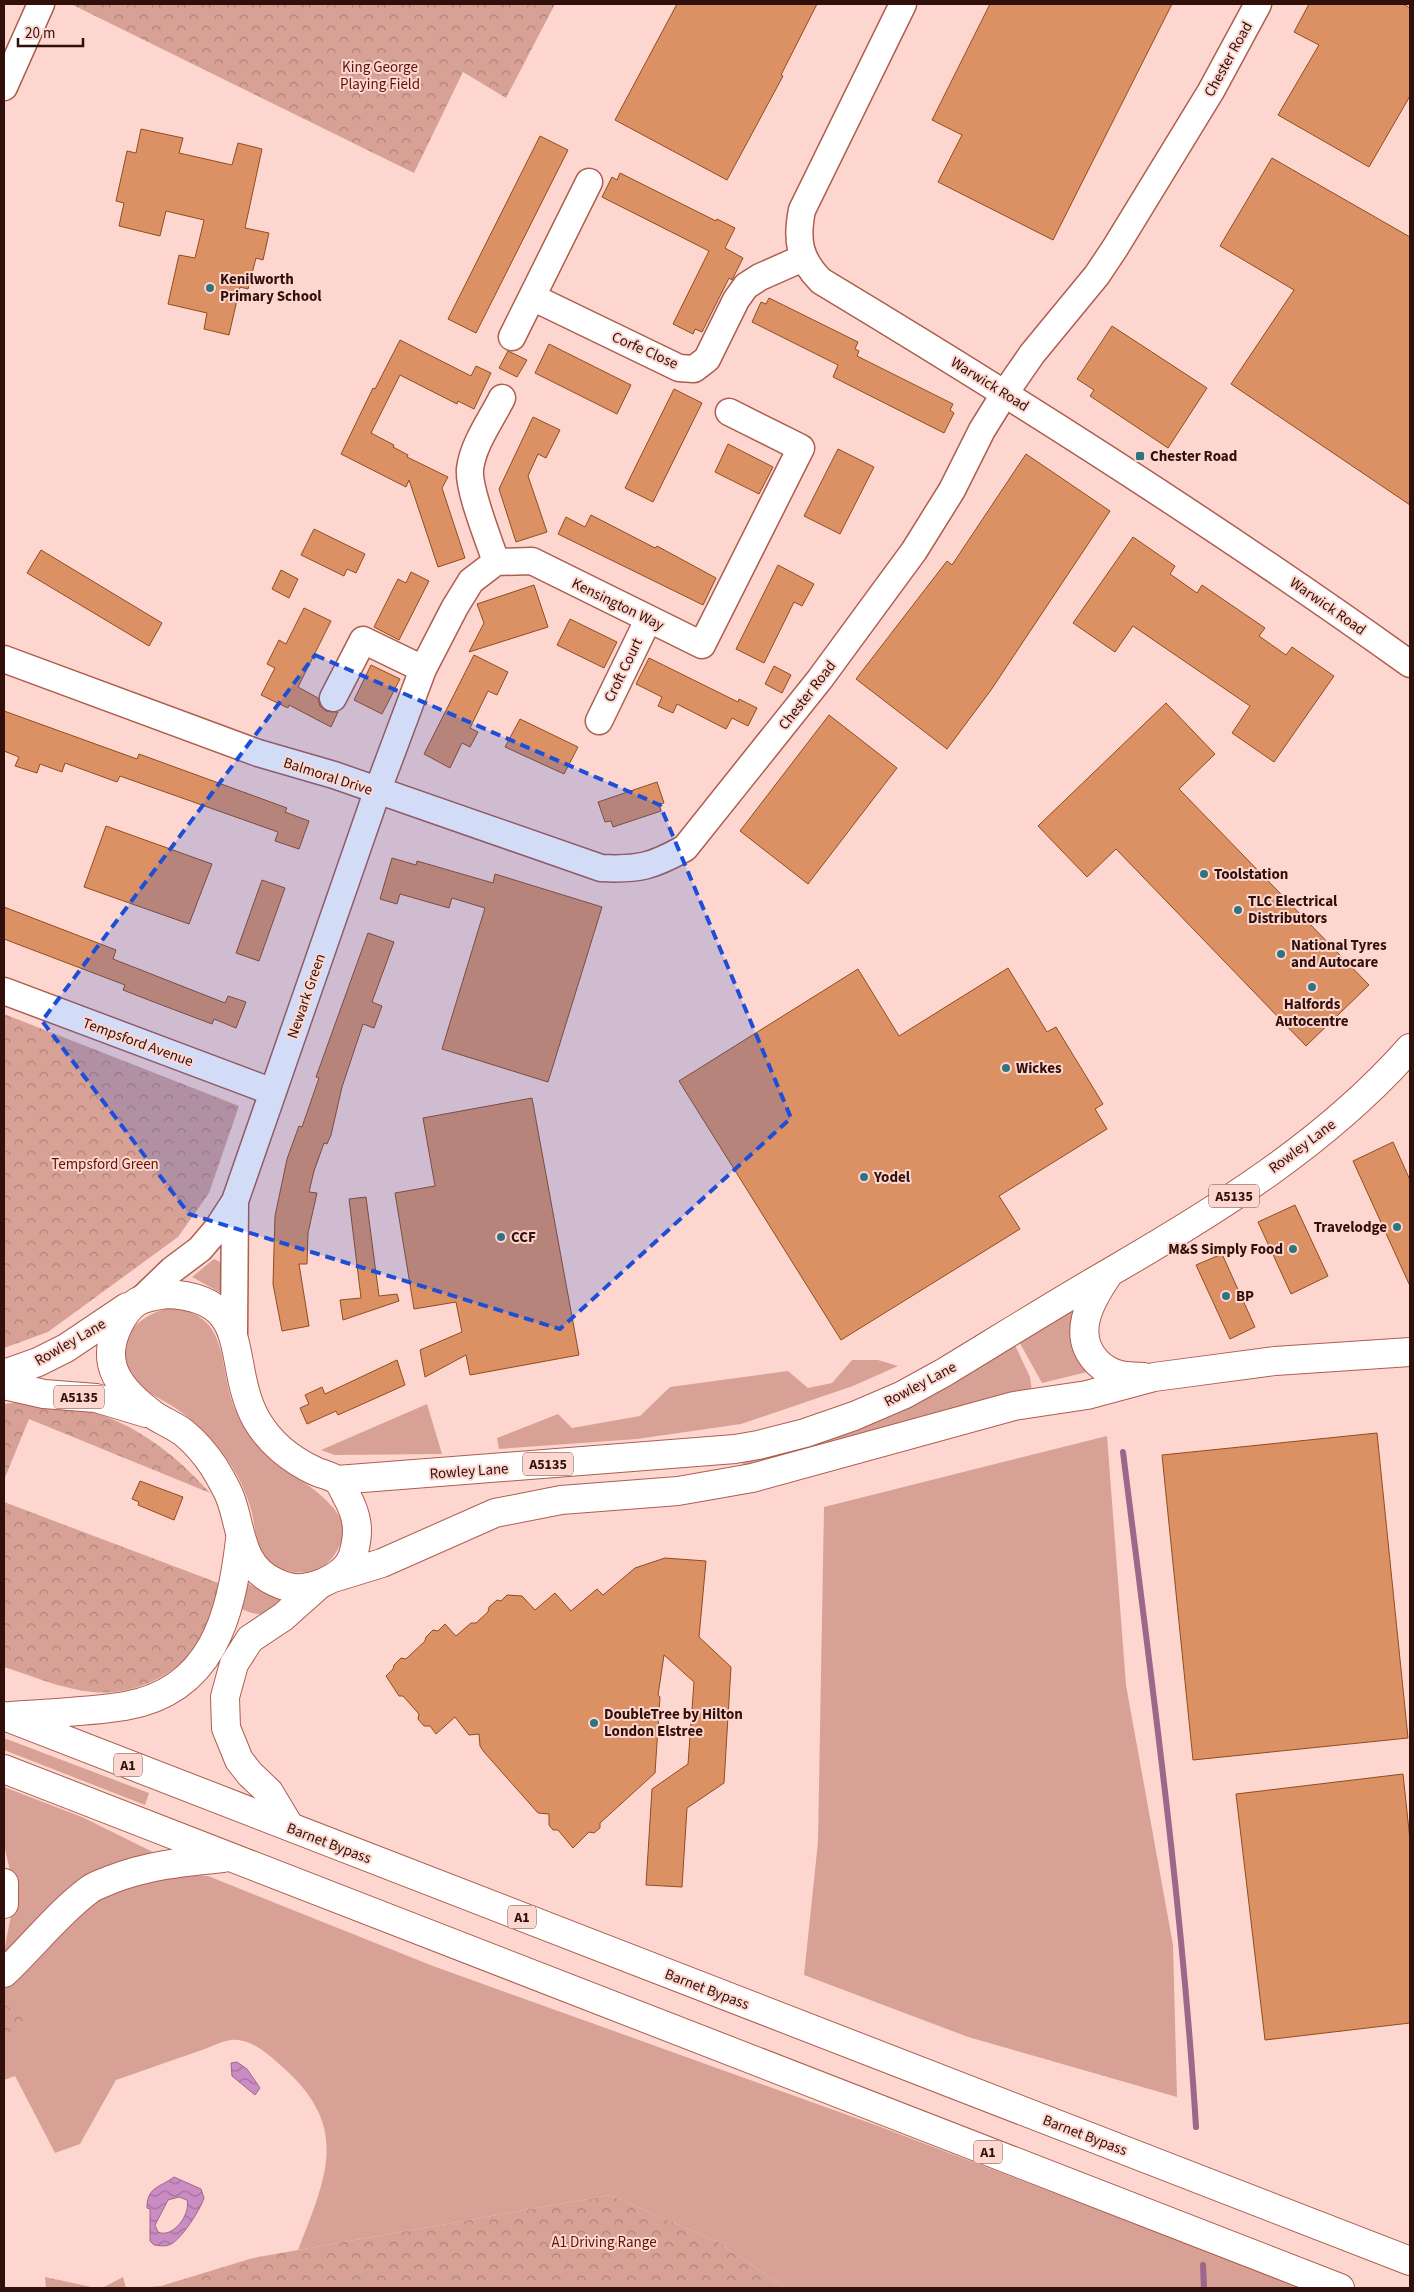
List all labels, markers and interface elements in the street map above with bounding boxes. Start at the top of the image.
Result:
scale bar [18,15,82,47]
street label: Chester Road [1199,18,1258,101]
text: 20 m [25,23,55,44]
park label: King George Playing Field [340,57,420,95]
place label: Kenilworth Primary School [220,269,322,307]
marker: Kenilworth Primary School [204,282,216,294]
street label: Corfe Close [608,326,681,374]
street label: Warwick Road [947,352,1033,417]
place label: Chester Road [1150,446,1237,467]
marker: Chester Road [1134,450,1146,462]
street label: Warwick Road [1285,572,1370,640]
street label: Kensington Way [568,573,667,636]
street label: Croft Court [599,635,648,706]
street label: Chester Road [774,656,841,734]
street label: Balmoral Drive [281,752,375,801]
place label: Toolstation [1214,864,1288,885]
marker: Toolstation [1198,868,1210,880]
place label: TLC Electrical Distributors [1248,891,1338,929]
marker: TLC Electrical Distributors [1232,904,1244,916]
place label: National Tyres and Autocare [1291,935,1387,973]
marker: National Tyres and Autocare [1275,948,1287,960]
street label: Newark Green [282,951,331,1041]
marker: Halfords Autocentre [1306,981,1318,993]
place label: Halfords Autocentre [1274,994,1349,1032]
street label: Tempsford Avenue [80,1013,196,1072]
place label: Wickes [1016,1058,1062,1079]
marker: Wickes [1000,1062,1012,1074]
street label: Rowley Lane [1264,1114,1340,1179]
park label: Tempsford Green [51,1154,159,1175]
place label: Yodel [873,1167,911,1188]
marker: Yodel [858,1171,870,1183]
road number: A5135 [1209,1184,1259,1208]
place label: Travelodge [1314,1217,1387,1238]
marker: Travelodge [1391,1221,1403,1233]
place label: CCF [511,1227,536,1248]
marker: CCF [495,1231,507,1243]
place label: M&S Simply Food [1168,1239,1283,1260]
marker: M&S Simply Food [1287,1243,1299,1255]
place label: BP [1236,1286,1254,1307]
marker: BP [1220,1290,1232,1302]
street label: Rowley Lane [31,1314,110,1371]
street label: Rowley Lane [880,1357,960,1412]
road number: A5135 [54,1385,104,1408]
road number: A5135 [523,1452,573,1476]
street label: Rowley Lane [429,1458,509,1485]
place label: DoubleTree by Hilton London Elstree [604,1704,743,1742]
marker: DoubleTree by Hilton London Elstree [588,1717,600,1729]
road number: A1 [114,1754,142,1776]
street label: Barnet Bypass [283,1818,374,1869]
road number: A1 [508,1905,536,1928]
street label: Barnet Bypass [661,1964,752,2015]
street label: Barnet Bypass [1039,2110,1130,2161]
road number: A1 [974,2140,1002,2164]
park label: A1 Driving Range [551,2232,657,2253]

